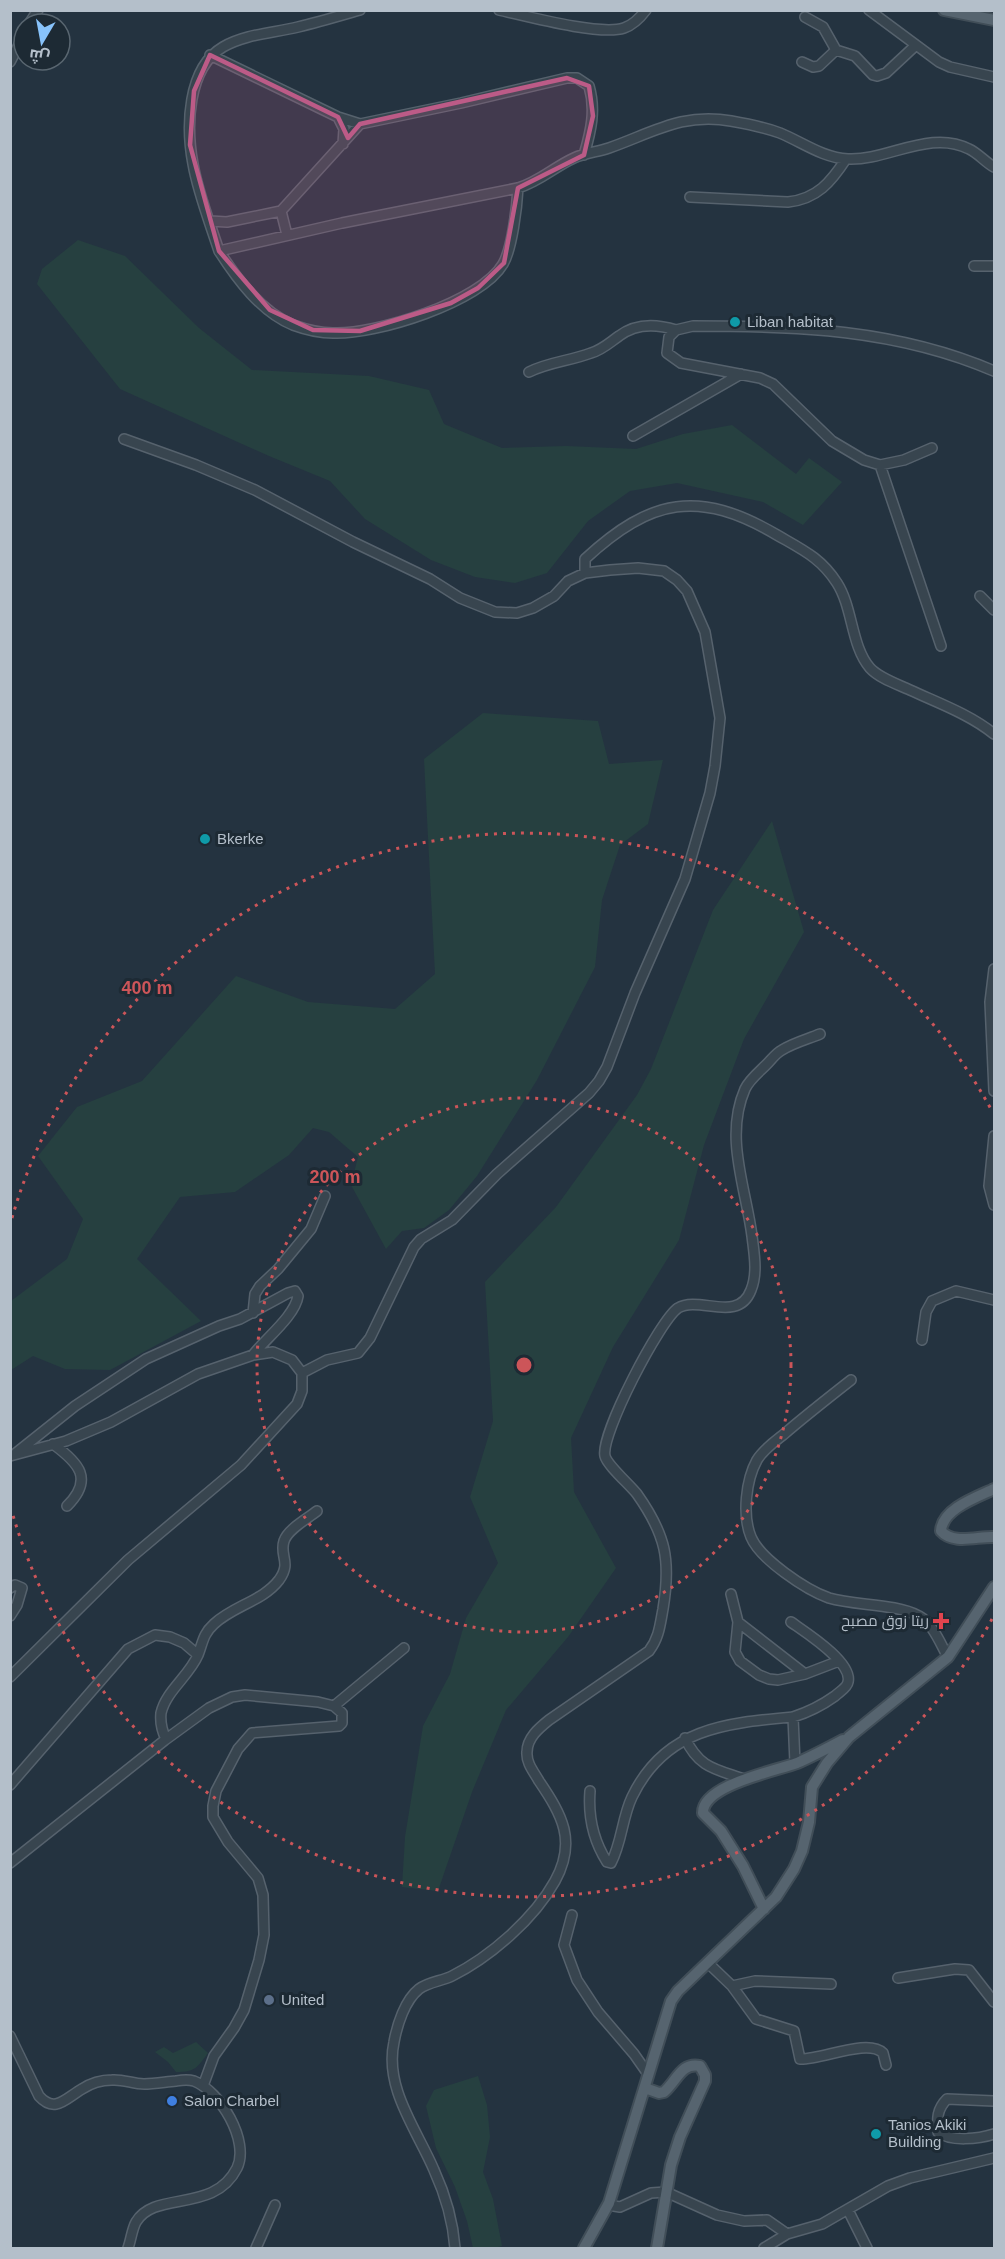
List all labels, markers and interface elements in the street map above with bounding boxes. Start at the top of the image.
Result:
north arrow [12,12,72,72]
text: ش [28,45,51,66]
place label: Liban habitat [747,313,834,330]
marker: Liban habitat [728,315,742,329]
place label: Bkerke [217,830,264,847]
marker: Bkerke [198,832,212,846]
text: 400 m [121,978,173,998]
text: 200 m [309,1167,361,1187]
centre of rings [514,1355,534,1375]
place label: ريتا زوق مصبح [841,1612,929,1632]
marker: ريتا زوق مصبح [934,1614,948,1628]
place label: United [281,1991,324,2008]
marker: United [262,1993,276,2007]
place label: Salon Charbel [184,2092,279,2109]
marker: Salon Charbel [165,2094,179,2108]
place label: Tanios Akiki Building [888,2116,966,2150]
marker: Tanios Akiki Building [869,2127,883,2141]

